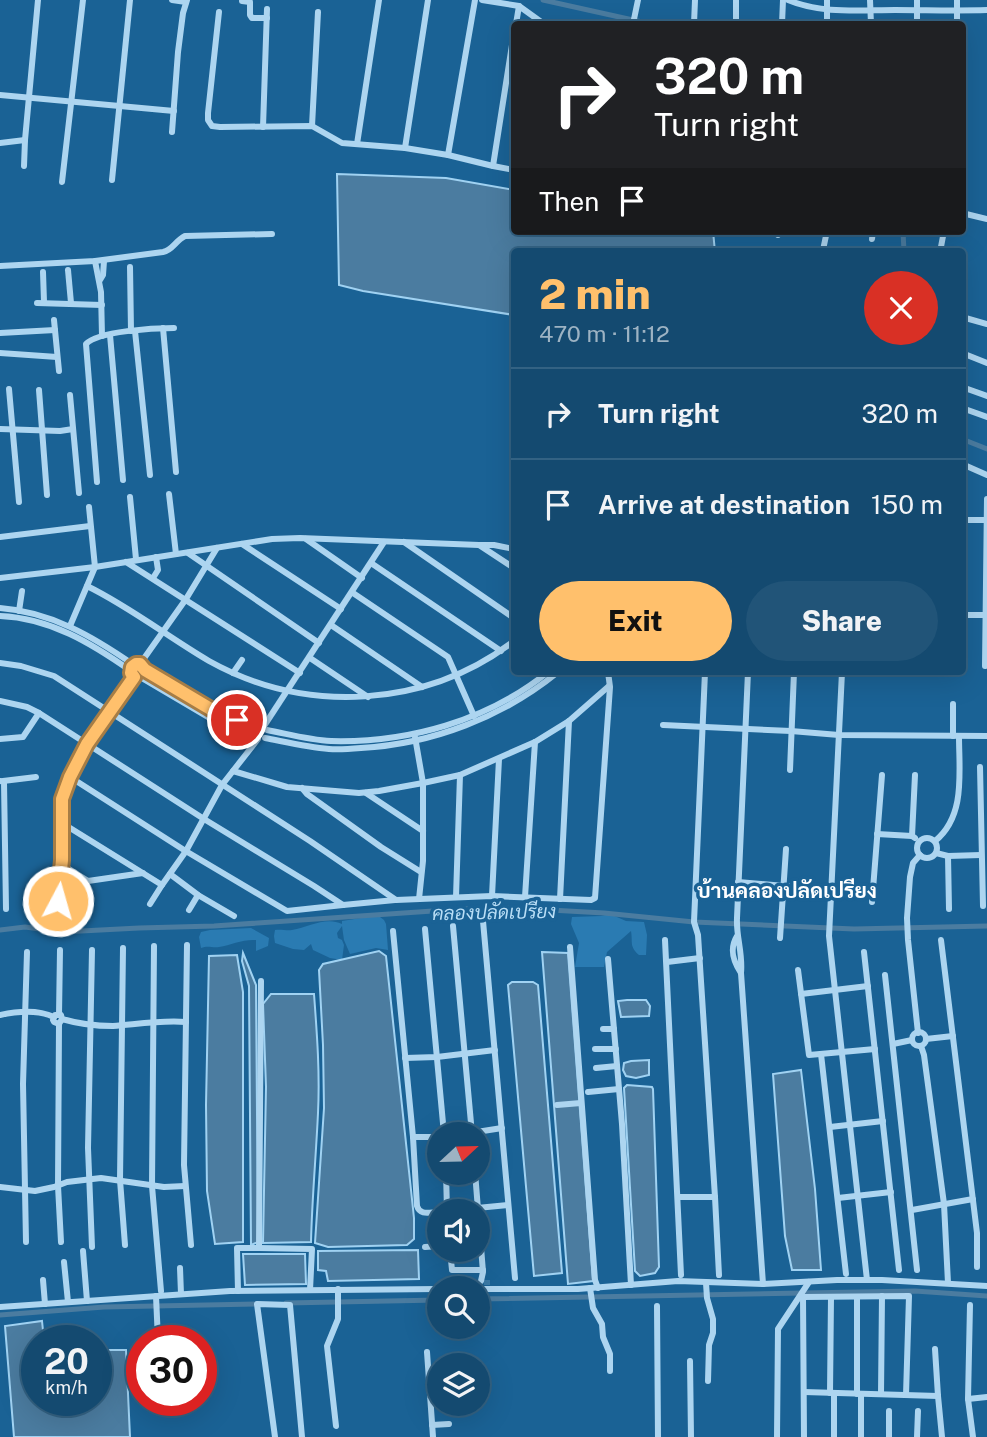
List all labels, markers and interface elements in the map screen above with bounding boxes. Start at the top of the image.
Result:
text: 320 m [654,47,804,105]
icon: right [539,49,630,140]
text: Turn right [654,106,799,143]
icon: arrive [613,182,651,220]
text: Then [539,186,599,217]
text: 2 min [539,269,651,318]
button: close [864,271,938,345]
text: 470 m · 11:12 [539,320,670,347]
icon: right [539,395,577,433]
text: Turn right [598,398,720,429]
text: 320 m [861,398,938,429]
icon: arrive [539,486,577,524]
text: Arrive at destination [598,489,850,520]
text: 150 m [871,489,943,520]
button: Exit [539,581,732,661]
button: Share [746,581,938,661]
pin [207,690,267,750]
icon: arrive [218,701,256,739]
position arrow [21,864,95,938]
district label: บ้านคลองปลัดเปรียง [697,878,877,903]
water label: คลองปลัดเปรียง [432,899,557,924]
north arrow [427,1122,490,1185]
map controls [427,1122,490,1416]
button: sound [427,1199,490,1262]
button: search [427,1276,490,1339]
speed limit sign: 30 [126,1325,217,1416]
text: 20 [44,1341,89,1382]
button: layers [427,1353,490,1416]
text: km/h [45,1377,88,1398]

